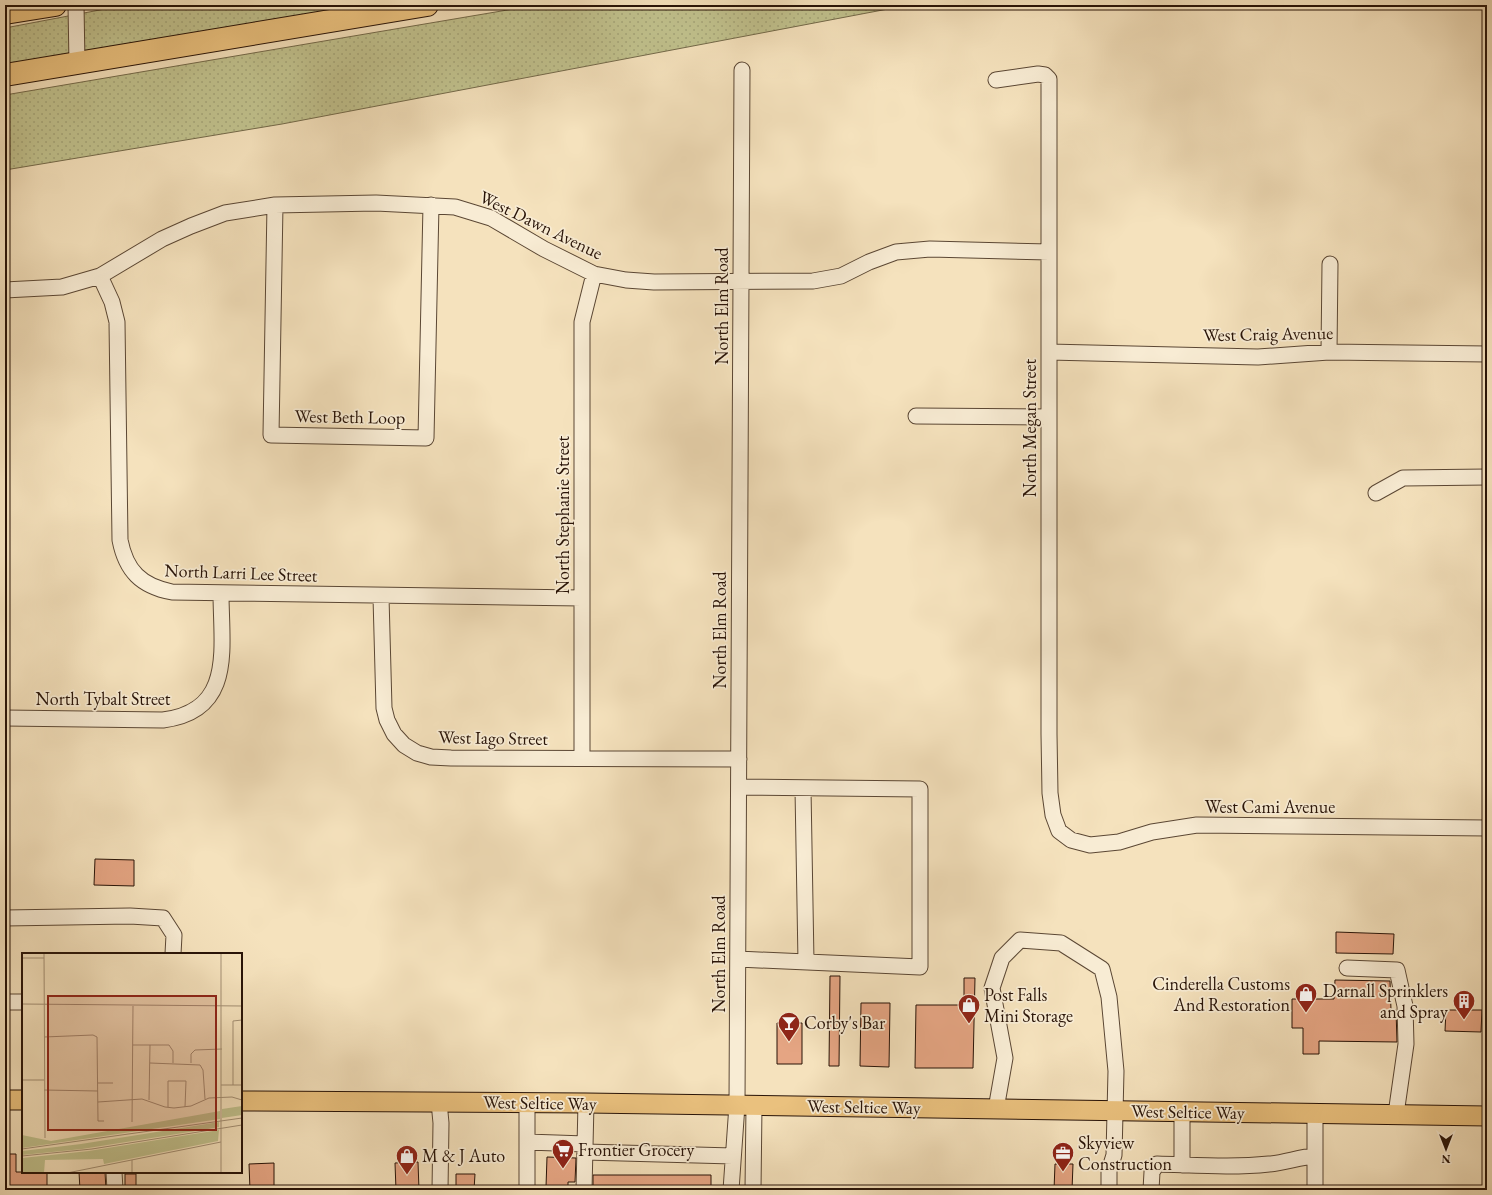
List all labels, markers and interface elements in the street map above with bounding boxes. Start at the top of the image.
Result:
street label: West Dawn Avenue [476,185,607,264]
street label: North Elm Road [710,246,733,365]
street label: West Craig Avenue [1203,321,1333,346]
street label: North Megan Street [1018,359,1041,497]
street label: West Beth Loop [295,404,405,429]
street label: North Stephanie Street [551,435,574,594]
street label: North Larri Lee Street [164,558,318,587]
street label: North Elm Road [708,570,731,689]
street label: North Tybalt Street [35,687,171,710]
street label: West Iago Street [438,725,549,750]
street label: West Cami Avenue [1205,795,1335,818]
street label: North Elm Road [707,894,730,1013]
inset map [22,953,242,1173]
place label: Cinderella Customs And Restoration [1152,972,1290,1016]
place label: Darnall Sprinklers and Spray [1323,979,1448,1023]
shop icon: Cinderella Customs And Restoration [1293,981,1319,1014]
place label: Post Falls Mini Storage [984,983,1073,1027]
building icon: Darnall Sprinklers and Spray [1451,988,1477,1021]
shop icon: Post Falls Mini Storage [956,992,982,1025]
bar icon: Corby's Bar [776,1010,802,1043]
place label: Corby's Bar [804,1011,885,1034]
street label: West Seltice Way [483,1090,597,1115]
street label: West Seltice Way [807,1094,921,1119]
street label: West Seltice Way [1131,1099,1245,1124]
north arrow [1426,1129,1466,1169]
place label: Skyview Construction [1078,1131,1172,1175]
supermarket icon: Frontier Grocery [550,1137,576,1170]
place label: Frontier Grocery [578,1138,694,1161]
office icon: Skyview Construction [1050,1140,1076,1173]
shop icon: M & J Auto [394,1143,420,1176]
place label: M & J Auto [422,1144,505,1167]
text: N [1441,1152,1450,1166]

